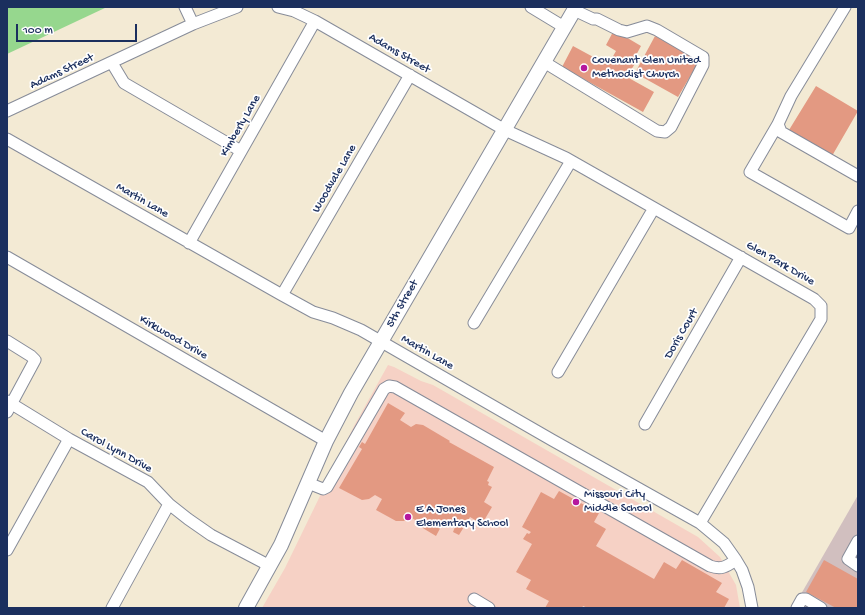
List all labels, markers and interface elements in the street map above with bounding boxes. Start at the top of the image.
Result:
scale bar [18,16,139,42]
text: 100 m [23,24,53,38]
street label: Adams Street [366,31,432,77]
street label: Adams Street [28,51,96,93]
place label: Covenant Glen United Methodist Church [592,54,700,82]
marker: Covenant Glen United Methodist Church [579,63,589,73]
street label: Kimberly Lane [218,93,264,159]
street label: Woodvale Lane [310,142,360,216]
street label: Martin Lane [113,180,171,222]
street label: Glen Park Drive [743,239,817,289]
street label: 5th Street [384,278,422,330]
street label: Doris Court [662,306,702,362]
street label: Kirkwood Drive [136,313,210,363]
street label: Martin Lane [398,332,456,374]
street label: Carol Lynn Drive [78,425,154,477]
place label: Missouri City Middle School [584,488,652,516]
marker: Missouri City Middle School [571,497,581,507]
place label: E A Jones Elementary School [416,503,508,531]
marker: E A Jones Elementary School [403,512,413,522]

